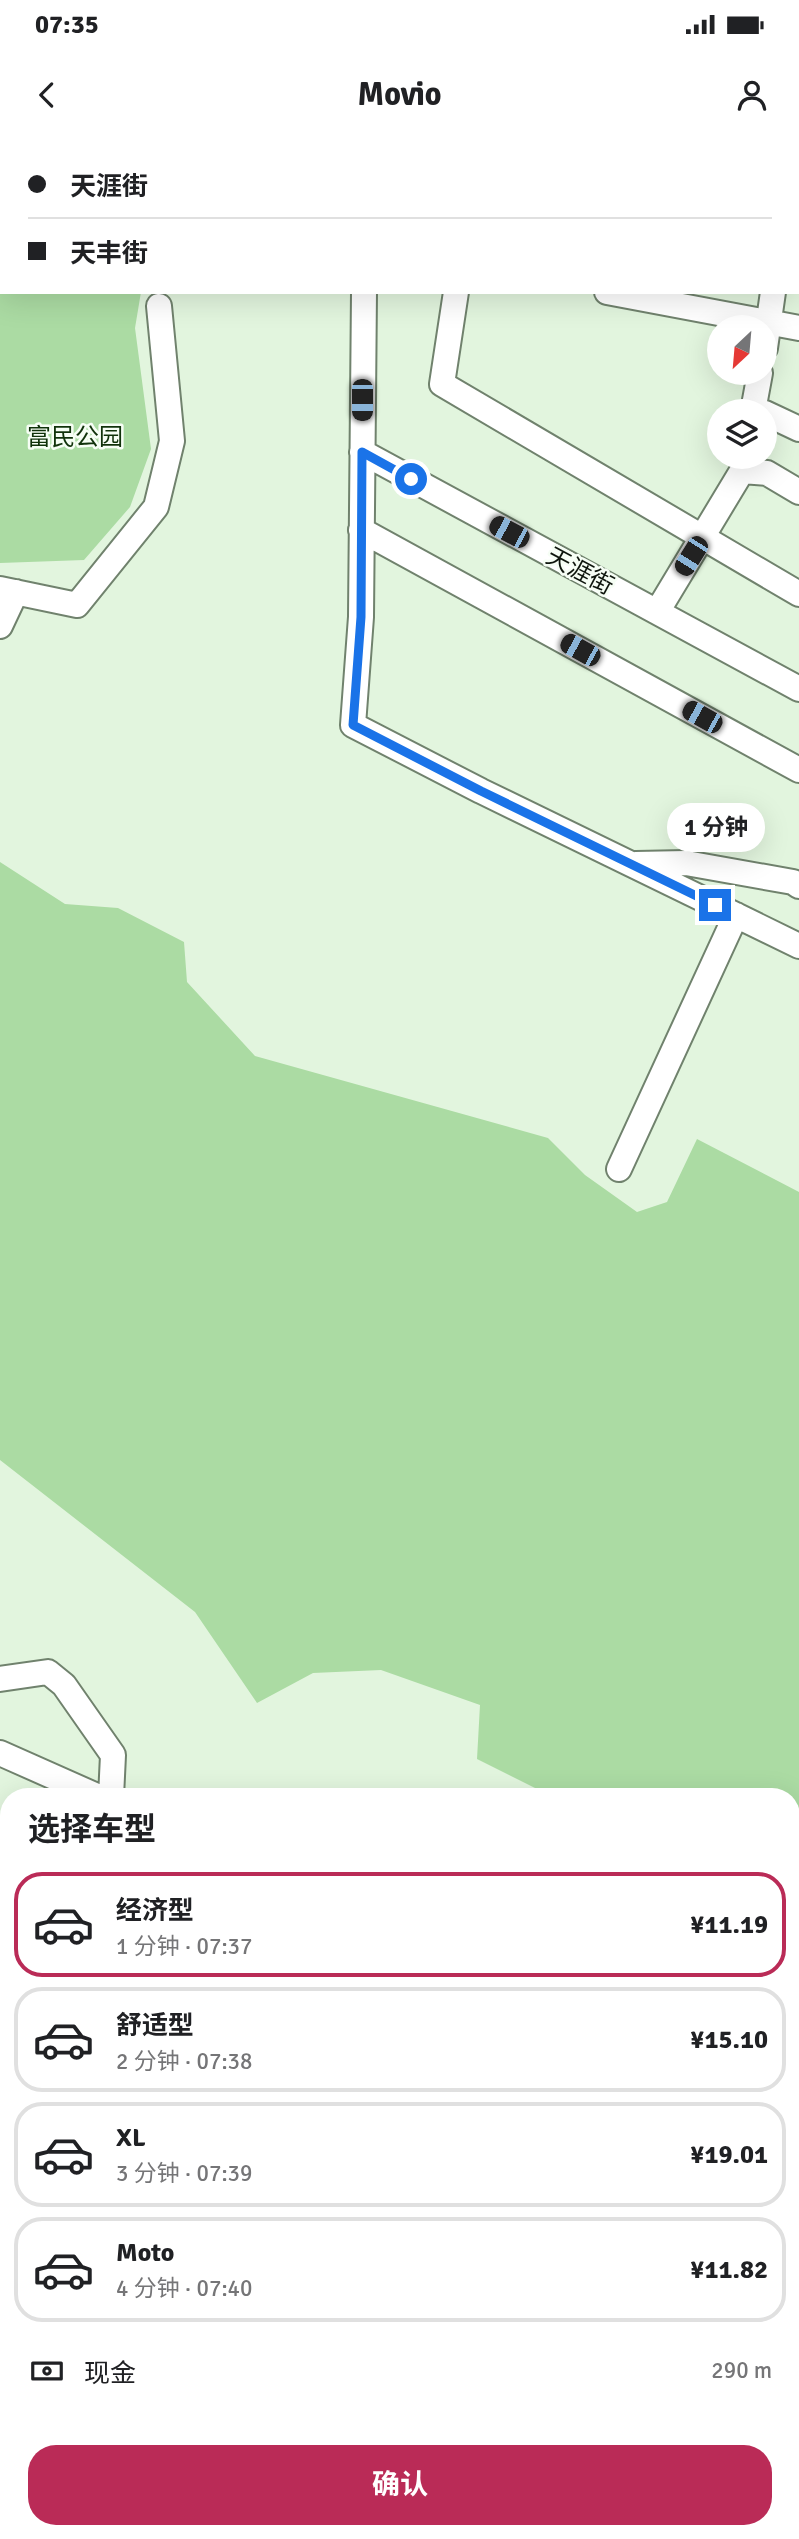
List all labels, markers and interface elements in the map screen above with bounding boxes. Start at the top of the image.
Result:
text: 07:35 [35,9,99,41]
text: Movio [357,75,442,114]
icon: back [28,76,66,114]
icon: person [733,76,771,114]
text: 天涯街 [70,171,148,203]
text: 天丰街 [70,238,148,270]
north arrow [707,315,777,385]
map controls [707,315,777,469]
car [352,379,373,421]
button: layers [707,399,777,469]
park label: 富民公园 [27,422,123,452]
route start [395,463,427,495]
car [486,513,533,551]
car [671,533,712,579]
street label: 天涯街 [541,541,619,601]
car [557,631,604,669]
car [679,698,726,736]
callout: 1 分钟 [666,804,764,852]
text: 1 分钟 [684,813,748,842]
route end [699,889,731,921]
text: 选择车型 [28,1810,156,1849]
icon: car [32,1893,95,1956]
text: 经济型 [116,1895,194,1927]
text: ¥11.19 [690,1909,768,1941]
text: 1 分钟 · 07:37 [116,1932,252,1961]
icon: car [32,2008,95,2071]
text: 舒适型 [116,2010,194,2042]
text: ¥15.10 [690,2024,768,2056]
text: 2 分钟 · 07:38 [116,2047,252,2076]
text: XL [116,2122,146,2154]
icon: car [32,2123,95,2186]
text: ¥19.01 [690,2139,768,2171]
text: 3 分钟 · 07:39 [116,2159,252,2188]
text: Moto [116,2237,174,2269]
icon: car [32,2238,95,2301]
text: ¥11.82 [690,2254,768,2286]
text: 4 分钟 · 07:40 [116,2274,252,2303]
icon: cash [28,2352,66,2390]
text: 290 m [711,2356,772,2385]
text: 现金 [84,2358,136,2390]
button: 确认 [28,2445,772,2525]

